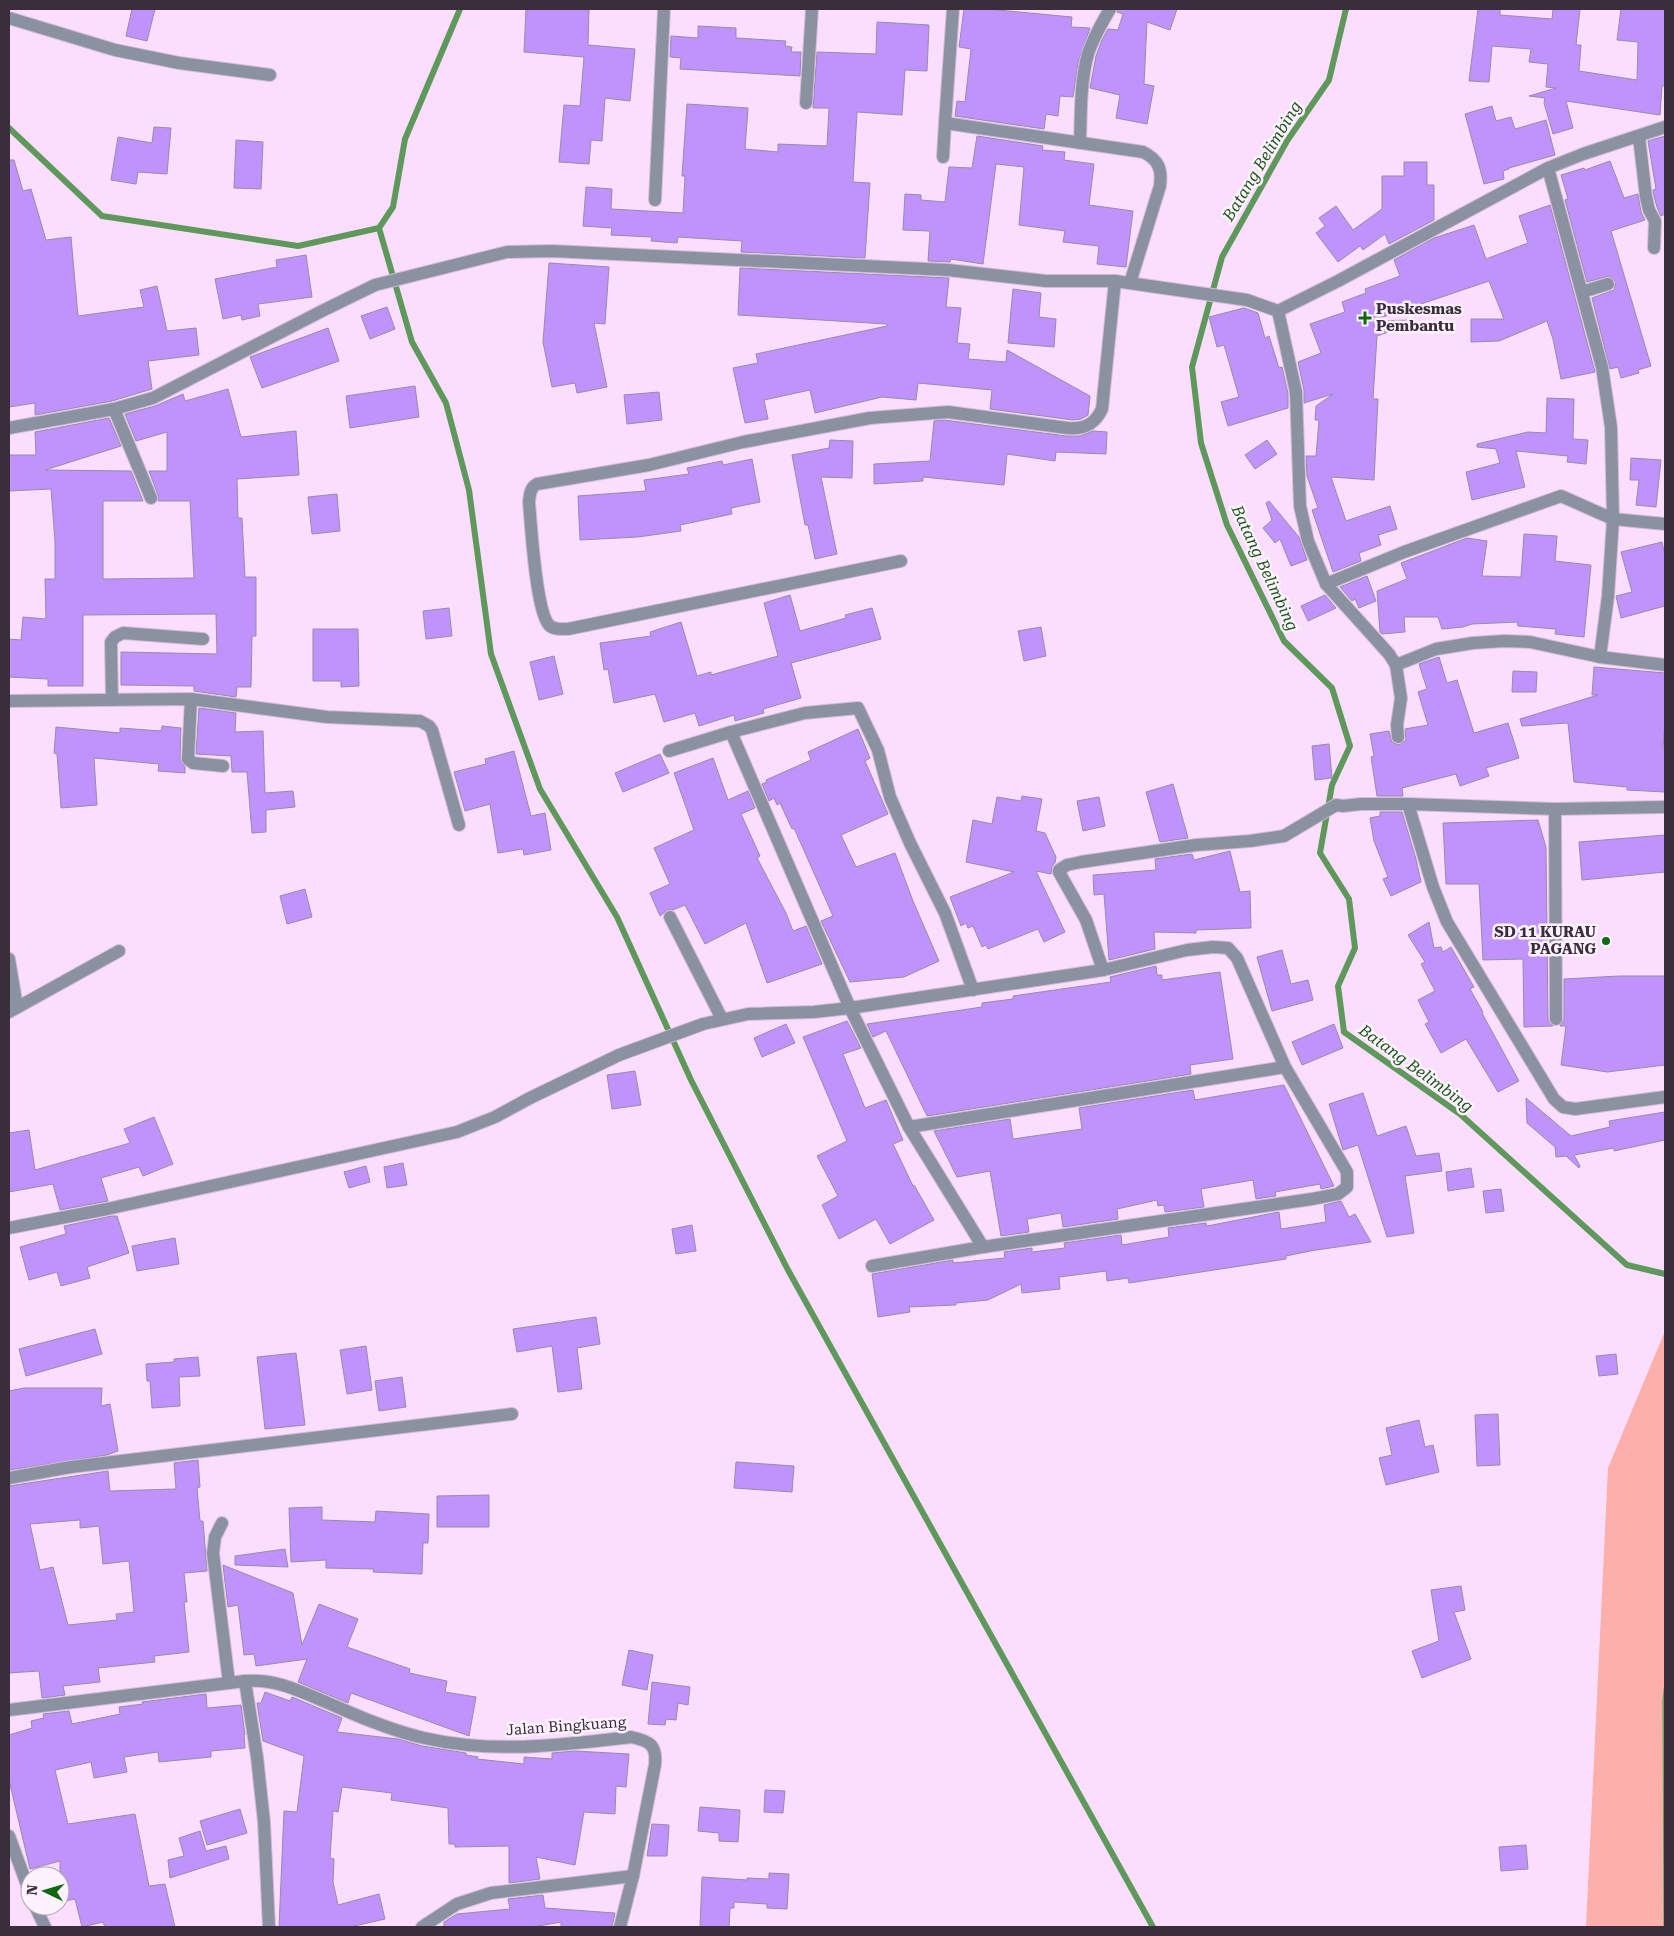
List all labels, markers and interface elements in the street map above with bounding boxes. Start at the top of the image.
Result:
water label: Batang Belimbing [1218,98,1305,225]
place label: Puskesmas Pembantu [1376,300,1462,335]
marker: Puskesmas Pembantu [1358,311,1372,325]
water label: Batang Belimbing [1227,501,1302,634]
place label: SD 11 KURAU PAGANG [1494,923,1596,958]
marker: SD 11 KURAU PAGANG [1600,935,1612,947]
water label: Batang Belimbing [1354,1020,1477,1116]
street label: Jalan Bingkuang [505,1713,627,1739]
north arrow [20,1866,70,1916]
text: N [24,1884,41,1896]

